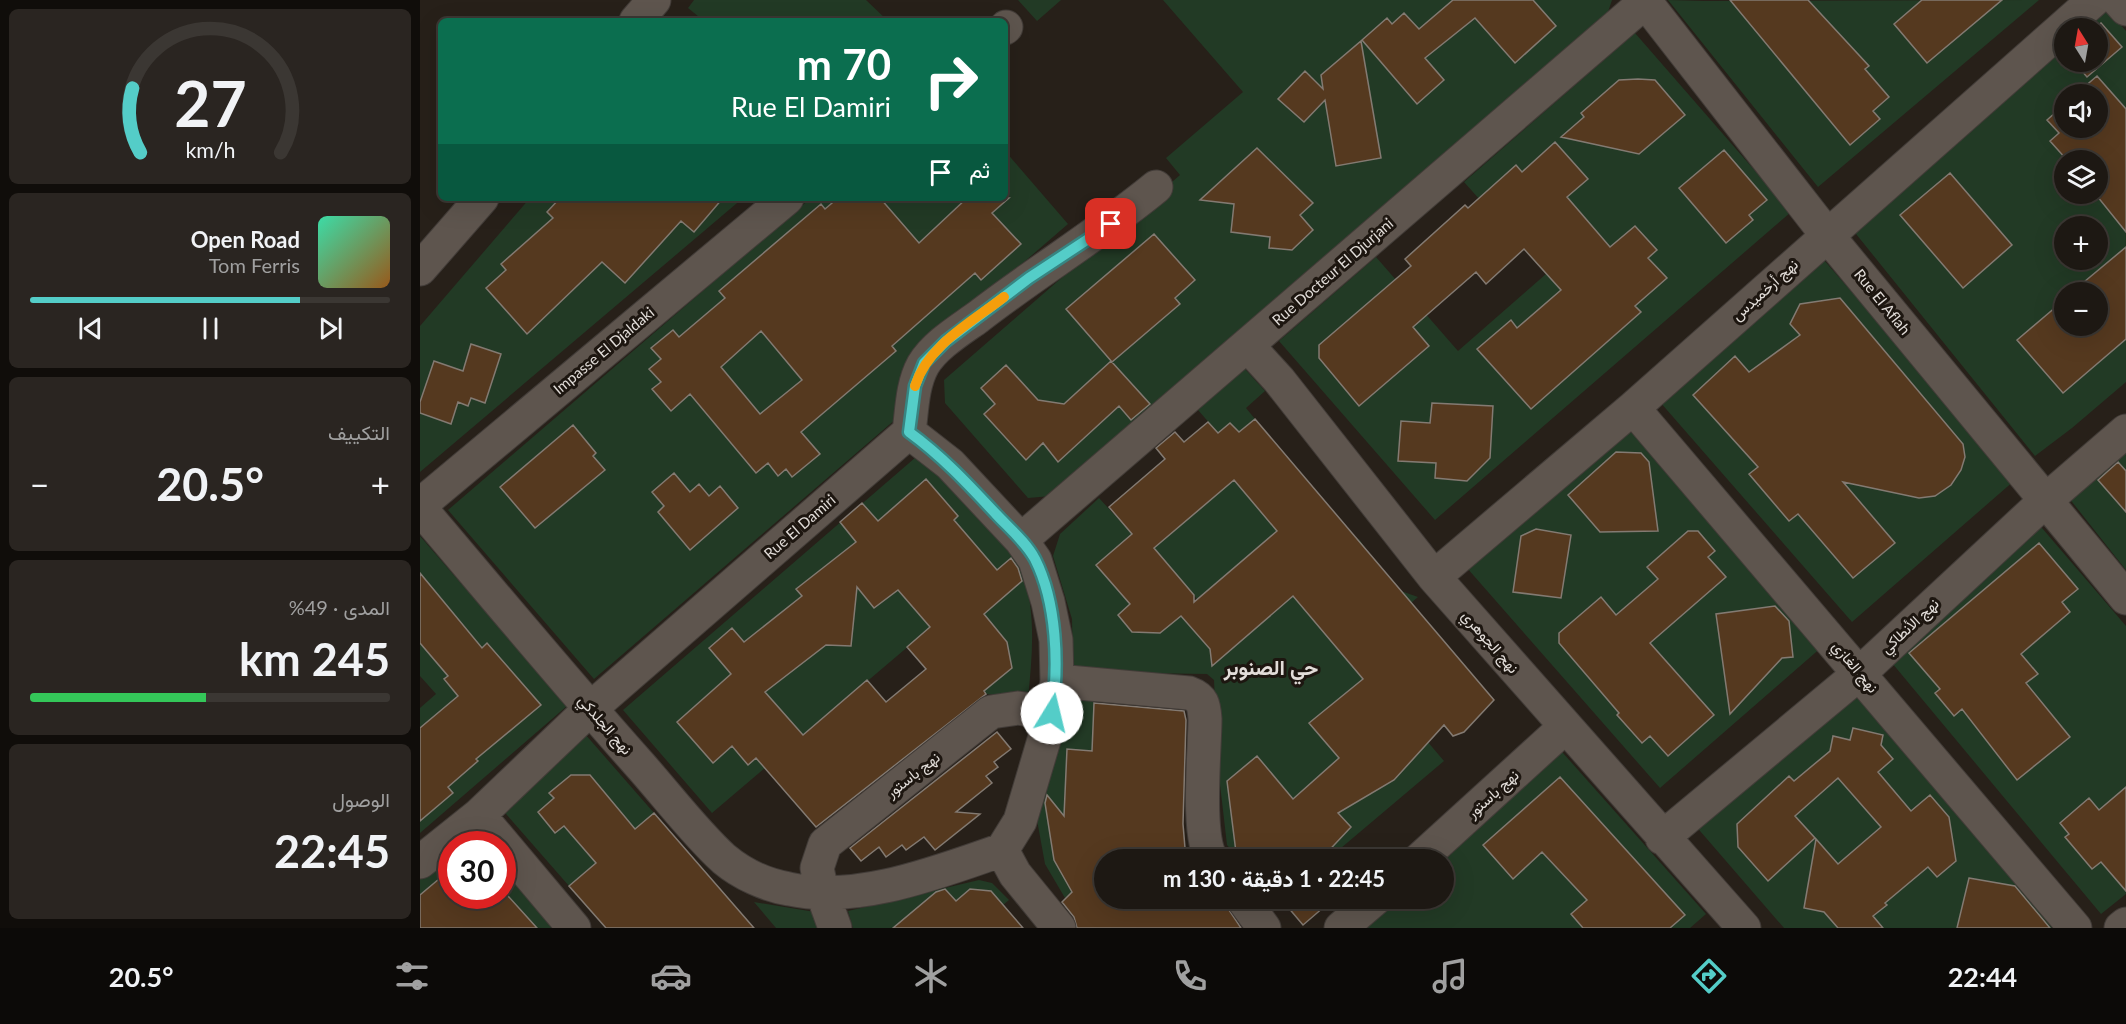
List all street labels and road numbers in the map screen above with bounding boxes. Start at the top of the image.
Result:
street label: Rue Docteur El Djurjani [1268,214,1397,329]
street label: نهج أرخميدس [1727,255,1803,326]
street label: Rue El Aflah [1851,265,1915,338]
street label: Impasse El Djaldaki [549,303,657,398]
street label: Rue El Damiri [760,490,839,562]
street label: نهج الأنطاكي [1877,594,1945,660]
street label: نهج الجوهري [1455,606,1523,680]
street label: نهج الغازي [1825,637,1883,699]
street label: نهج الجلدكي [571,691,636,761]
street label: نهج باستور [881,748,945,804]
street label: نهج باستور [1462,765,1524,824]

